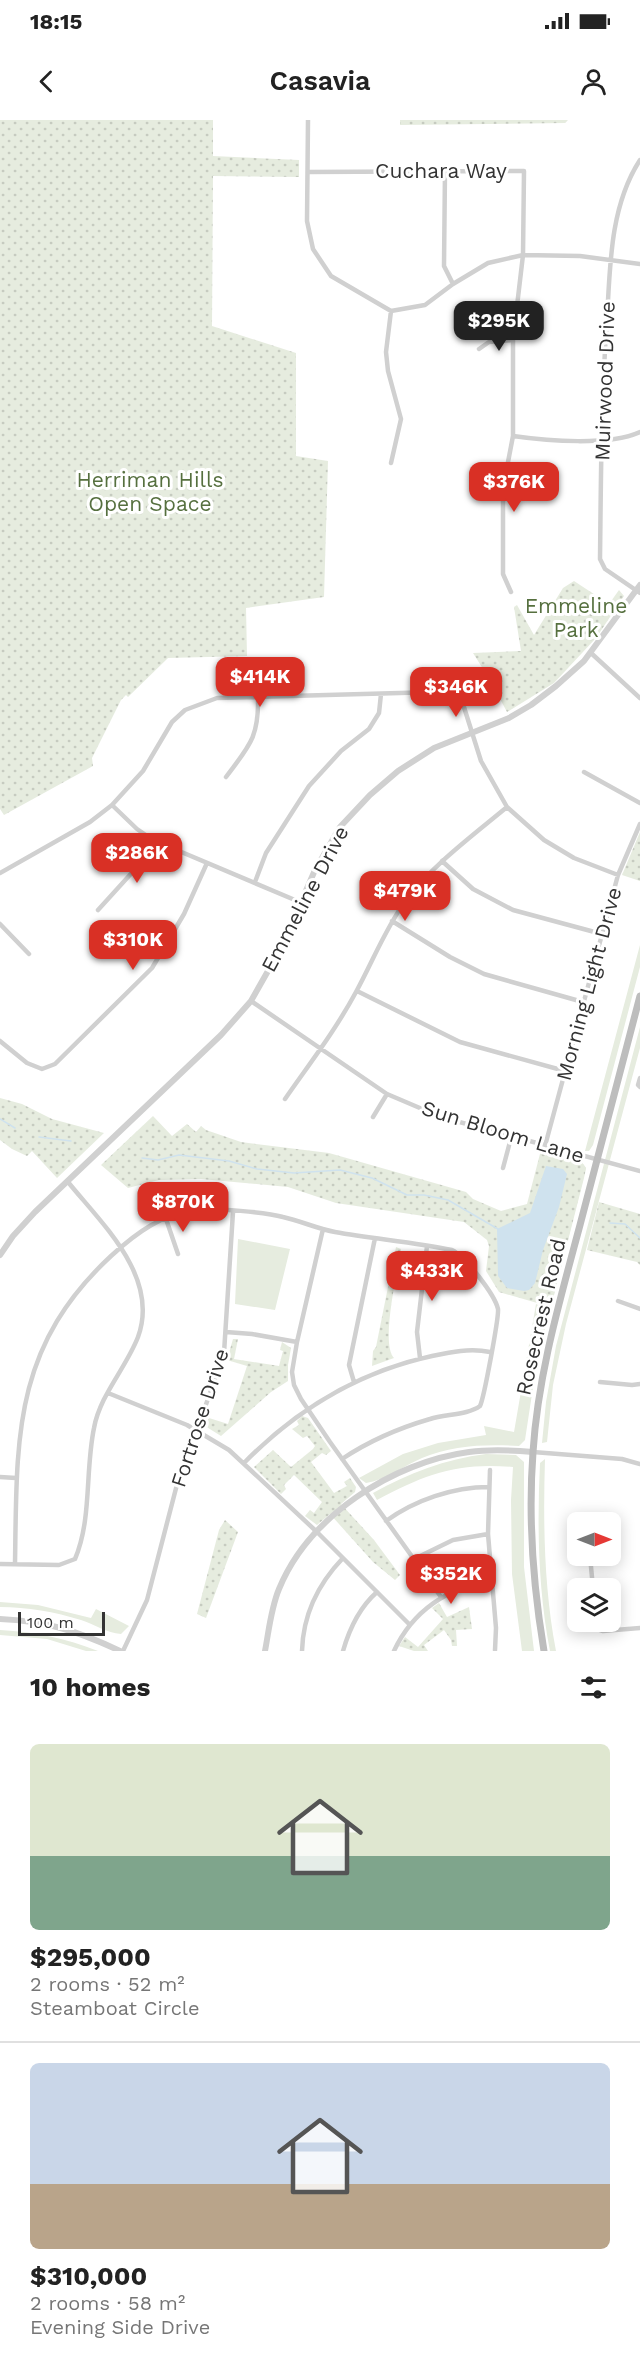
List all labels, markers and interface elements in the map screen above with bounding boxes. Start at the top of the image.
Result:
text: 18:15 [30,9,82,34]
icon: back [30,65,63,98]
text: Casavia [269,65,371,97]
icon: person [577,65,610,98]
street label: Cuchara Way [375,158,507,183]
pin: $295K [457,301,541,352]
street label: Muirwood Drive [589,301,620,461]
text: $295K [468,308,530,332]
pin: $376K [472,462,556,513]
park label: Herriman Hills Open Space [76,467,224,516]
text: $376K [483,469,545,493]
park label: Emmeline Park [525,593,627,642]
pin: $414K [218,657,302,708]
text: $414K [230,664,290,688]
pin: $346K [414,667,498,718]
text: $346K [424,674,488,698]
street label: Emmeline Drive [255,821,354,976]
pin: $286K [95,833,179,884]
text: $286K [105,840,169,864]
pin: $479K [363,871,447,922]
text: $479K [373,878,437,902]
street label: Morning Light Drive [551,884,626,1083]
pin: $310K [91,920,175,971]
text: $310K [103,927,163,951]
street label: Sun Bloom Lane [419,1095,587,1168]
pin: $870K [141,1182,225,1233]
text: $870K [151,1189,215,1213]
street label: Rosecrest Road [510,1236,571,1398]
pin: $433K [390,1251,474,1302]
text: $433K [400,1258,464,1282]
street label: Fortrose Drive [165,1345,234,1490]
north arrow [567,1512,621,1566]
map controls [567,1512,621,1632]
pin: $352K [409,1554,493,1605]
text: $352K [420,1561,482,1585]
button: layers [567,1578,621,1632]
scale bar [18,1609,105,1636]
text: 100 m [27,1613,74,1632]
icon: filters [577,1671,610,1704]
text: 10 homes [30,1672,150,1702]
icon: home [266,1783,374,1891]
text: $295,000 [30,1942,151,1972]
text: 2 rooms · 52 m² [30,1972,185,1996]
text: Steamboat Circle [30,1996,200,2020]
icon: home [266,2102,374,2210]
text: $310,000 [30,2261,147,2291]
text: 2 rooms · 58 m² [30,2291,185,2315]
text: Evening Side Drive [30,2315,210,2339]

